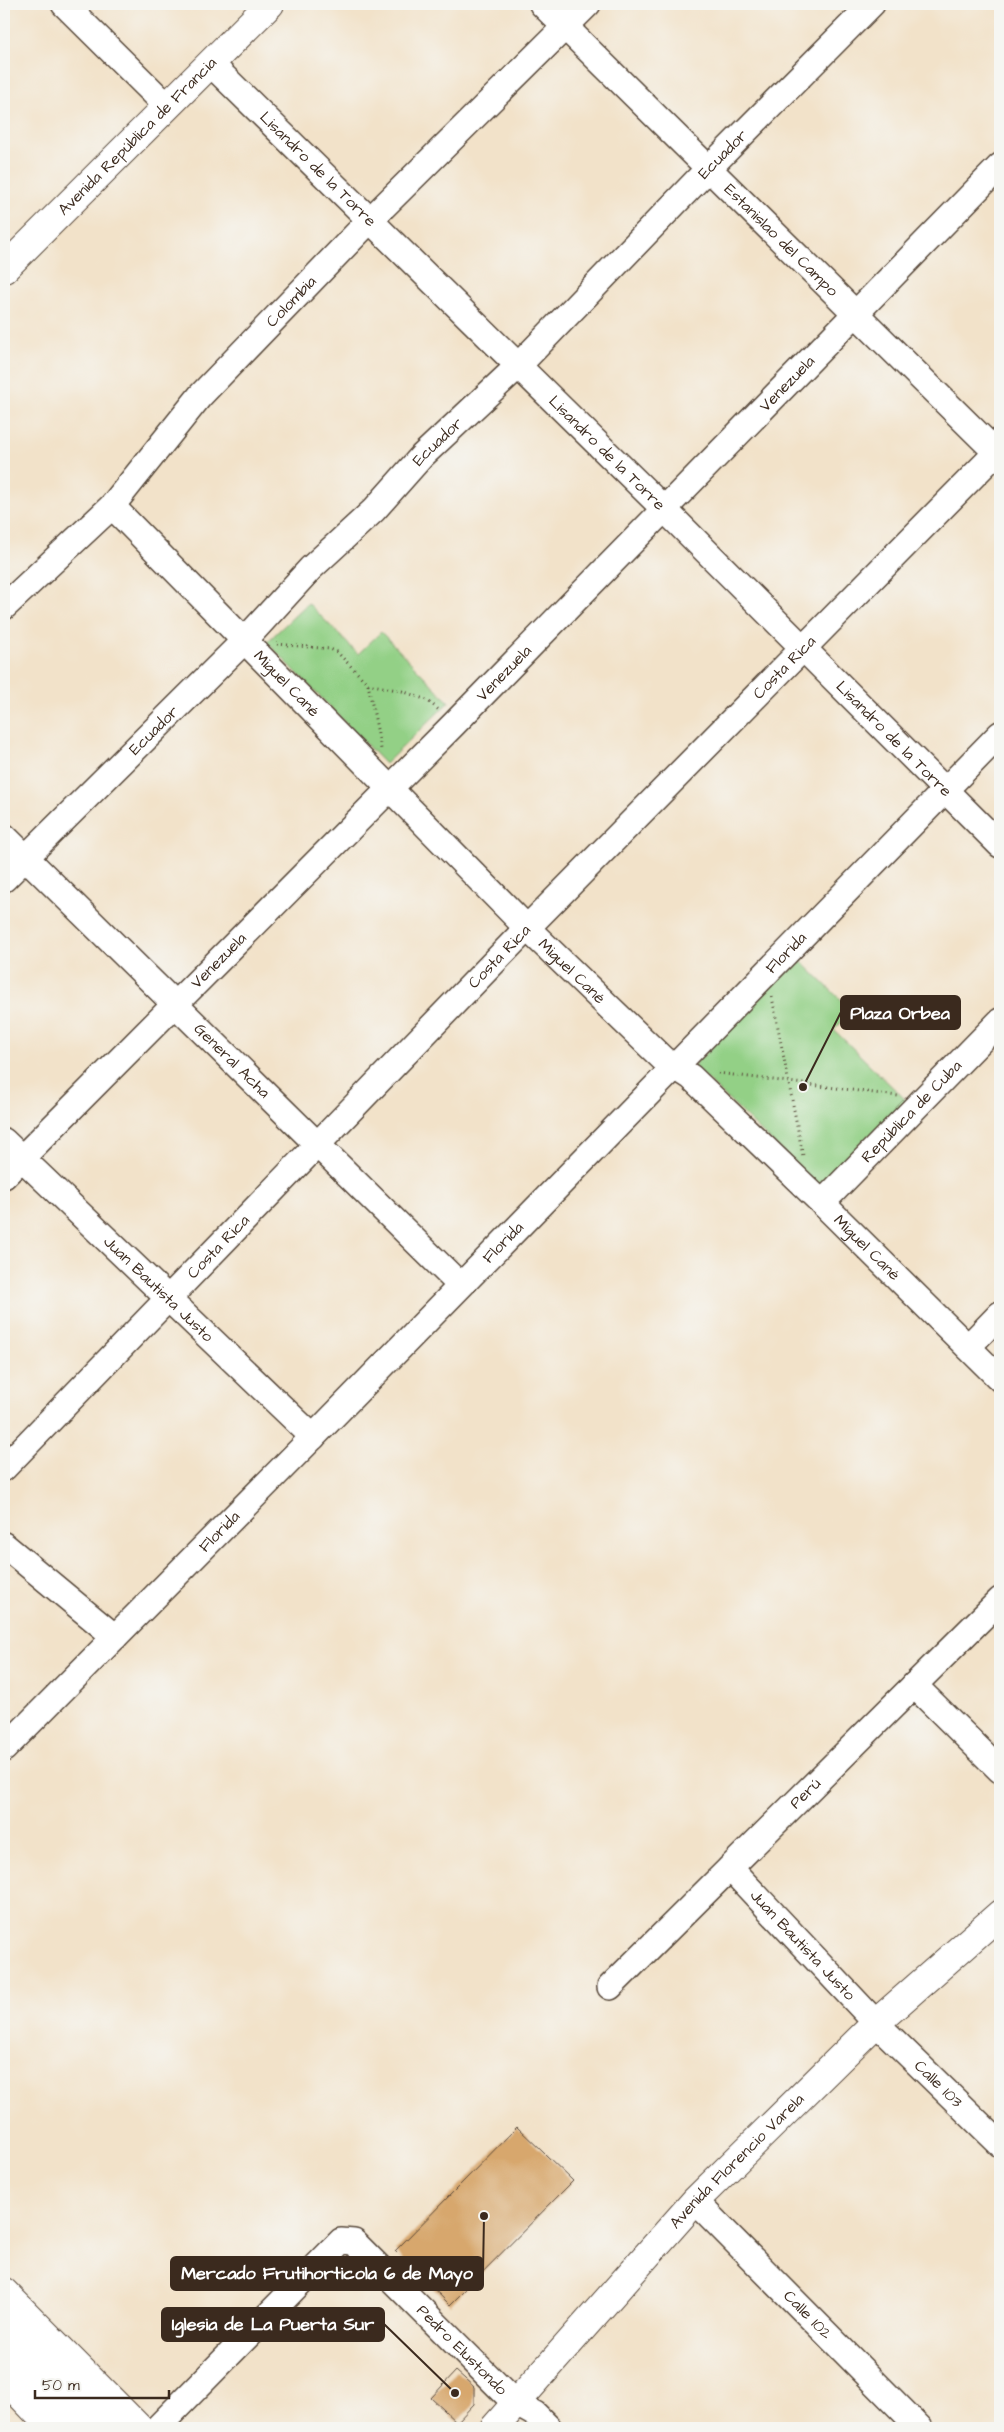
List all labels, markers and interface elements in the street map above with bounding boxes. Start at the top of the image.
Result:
street label: Avenida República de Francia [53,52,221,220]
street label: Lisandro de la Torre [255,107,382,232]
street label: Ecuador [693,124,752,184]
street label: Estanislao del Campo [719,179,843,301]
street label: Colombia [261,271,321,332]
street label: Venezuela [754,351,820,417]
street label: Lisandro de la Torre [544,391,670,516]
street label: Ecuador [407,412,468,471]
street label: Costa Rica [748,631,821,704]
street label: Venezuela [471,640,536,706]
street label: Miguel Cané [249,645,325,722]
street label: Lisandro de la Torre [831,676,957,802]
street label: Ecuador [124,701,184,760]
street label: Costa Rica [463,920,536,993]
street label: Florida [761,927,811,979]
street label: Venezuela [186,928,251,993]
street label: Miguel Cané [533,933,611,1009]
callout: Plaza Orbea [841,996,960,1029]
text: Plaza Orbea [850,1001,951,1026]
street label: General Acha [189,1018,275,1103]
street label: República de Cuba [856,1055,967,1168]
street label: Costa Rica [182,1210,255,1284]
street label: Miguel Cané [829,1210,905,1286]
street label: Florida [478,1217,528,1268]
street label: Juan Bautista Justo [99,1231,218,1347]
street label: Florida [194,1506,245,1557]
street label: Perú [785,1773,826,1814]
street label: Juan Bautista Justo [745,1885,860,2005]
street label: Calle 103 [909,2055,967,2113]
street label: Avenida Florencio Varela [665,2089,809,2233]
callout: Mercado Frutihorticola 6 de Mayo [171,2257,483,2290]
text: Mercado Frutihorticola 6 de Mayo [181,2261,474,2287]
street label: Calle 102 [778,2285,837,2344]
street label: Pedro Elustondo [412,2300,512,2400]
callout: Iglesia de La Puerta Sur [162,2308,384,2341]
text: Iglesia de La Puerta Sur [172,2312,374,2338]
scale bar [35,2367,169,2399]
text: 50 m [42,2375,80,2396]

